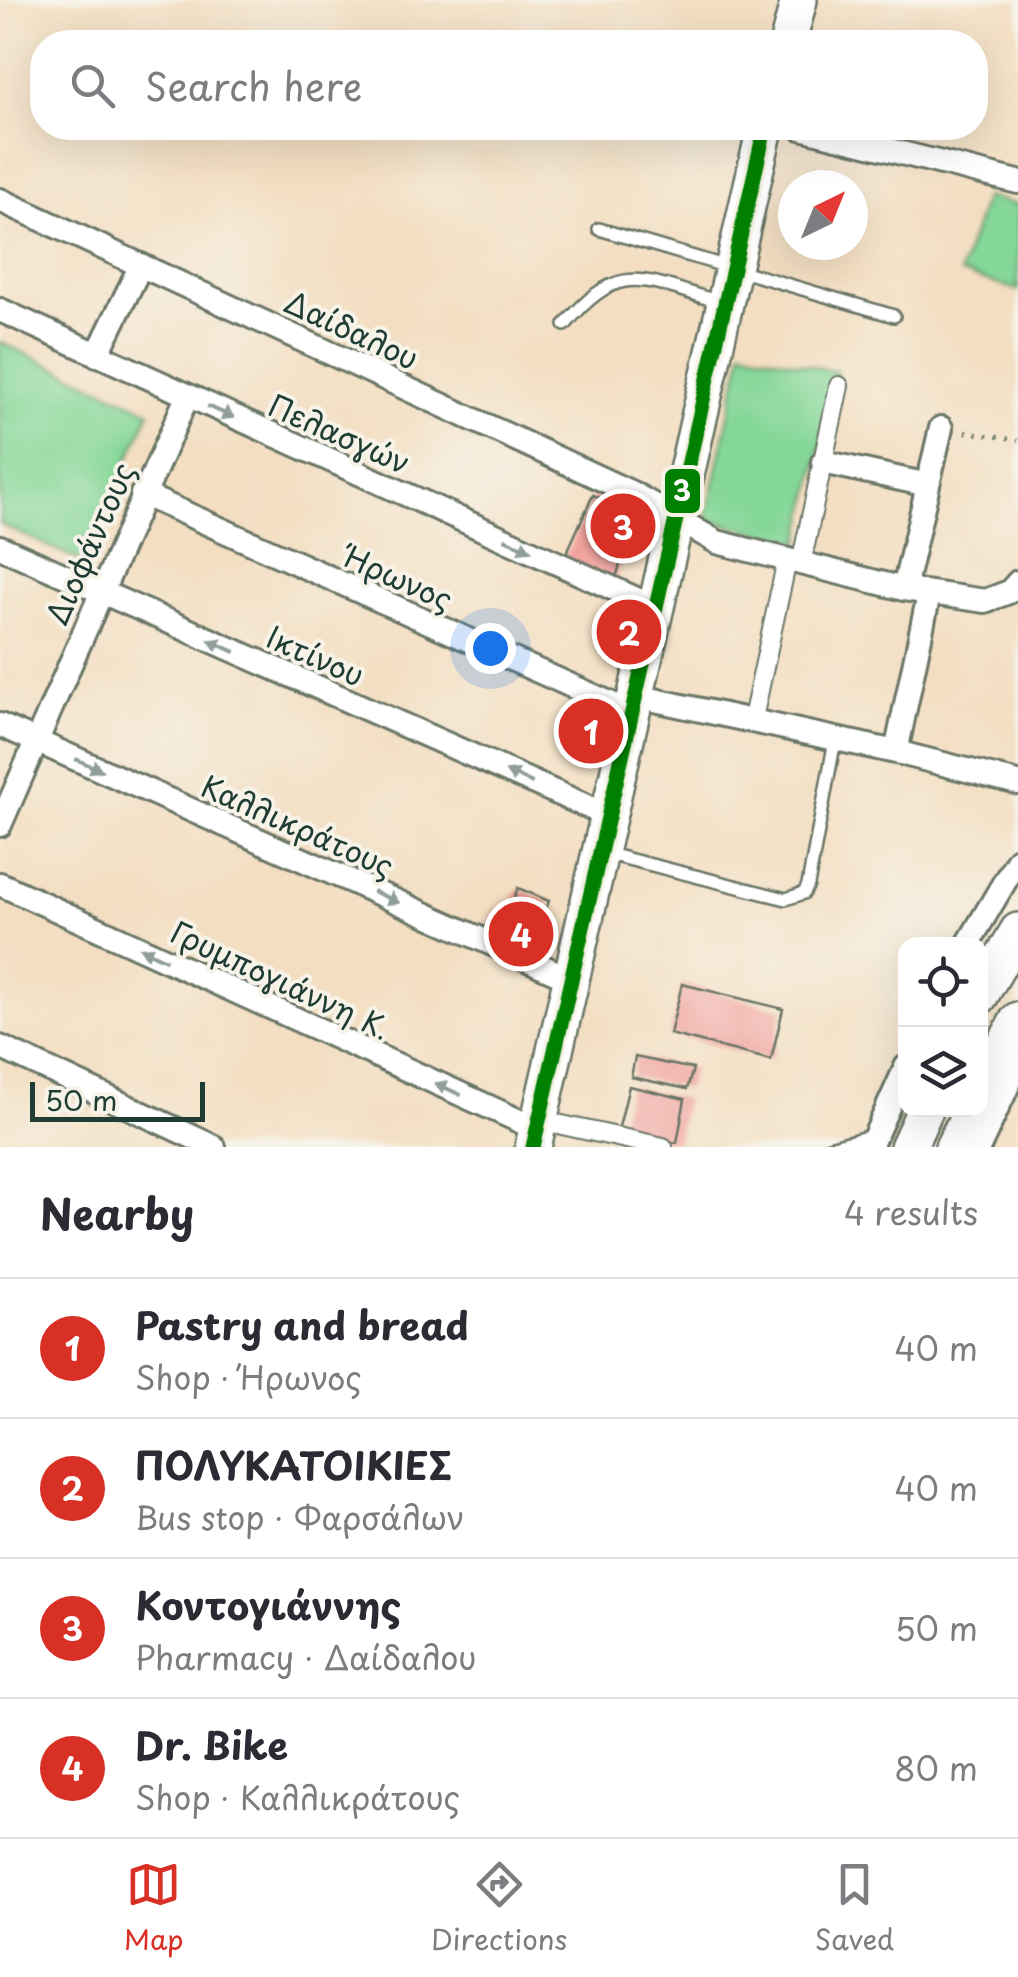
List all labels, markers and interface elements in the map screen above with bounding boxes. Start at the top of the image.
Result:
search box [30,30,988,140]
text: Search here [145,57,362,114]
icon: search [65,58,120,113]
north arrow [778,170,868,260]
street label: Δαίδαλου [278,278,426,380]
street label: Πελασγών [262,382,418,484]
one-way arrow [206,404,236,420]
street label: Διοφάντους [33,455,145,631]
line badge: 3 [663,467,702,515]
text: 3 [673,468,691,511]
pin: 3 [590,488,656,564]
street label: Ήρωνος [334,532,460,621]
one-way arrow [503,537,532,554]
pin: 2 [596,594,662,670]
street label: Ικτίνου [260,614,372,696]
your location [465,623,516,674]
one-way arrow [207,638,237,654]
pin: 1 [558,694,624,768]
one-way arrow [74,757,104,773]
street label: Καλλικράτους [195,763,401,887]
one-way arrow [505,769,534,785]
one-way arrow [371,889,401,905]
pin: 4 [488,896,554,972]
street label: Γρυμπογιάννη Κ. [164,908,398,1050]
map controls [898,937,988,1117]
button: locate [898,937,988,1027]
one-way arrow [138,945,167,962]
button: layers [898,1027,988,1117]
scale bar [30,1077,205,1122]
text: 50 m [45,1078,118,1121]
one-way arrow [434,1080,463,1097]
text: Nearby [40,1181,194,1244]
text: 4 results [844,1188,978,1236]
text: Pastry and bread [135,1296,468,1353]
text: 1 [65,1324,80,1372]
text: 40 m [894,1324,978,1372]
text: Shop · Ήρωνος [135,1353,362,1401]
text: ΠΟΛΥΚΑΤΟΙΚΙΕΣ [135,1436,452,1493]
text: 2 [61,1464,84,1512]
text: 40 m [894,1464,978,1512]
text: Bus stop · Φαρσάλων [135,1493,465,1541]
text: Κοντογιάννης [135,1576,401,1633]
text: 3 [62,1604,83,1652]
text: 50 m [895,1604,978,1652]
text: Pharmacy · Δαίδαλου [135,1633,477,1681]
text: Dr. Bike [135,1716,288,1773]
text: 4 [62,1744,83,1792]
text: 80 m [894,1744,978,1792]
text: Shop · Καλλικράτους [135,1773,460,1821]
tab: Map [124,1857,184,1960]
tab: Directions [431,1857,567,1960]
tab: Saved [815,1857,894,1960]

